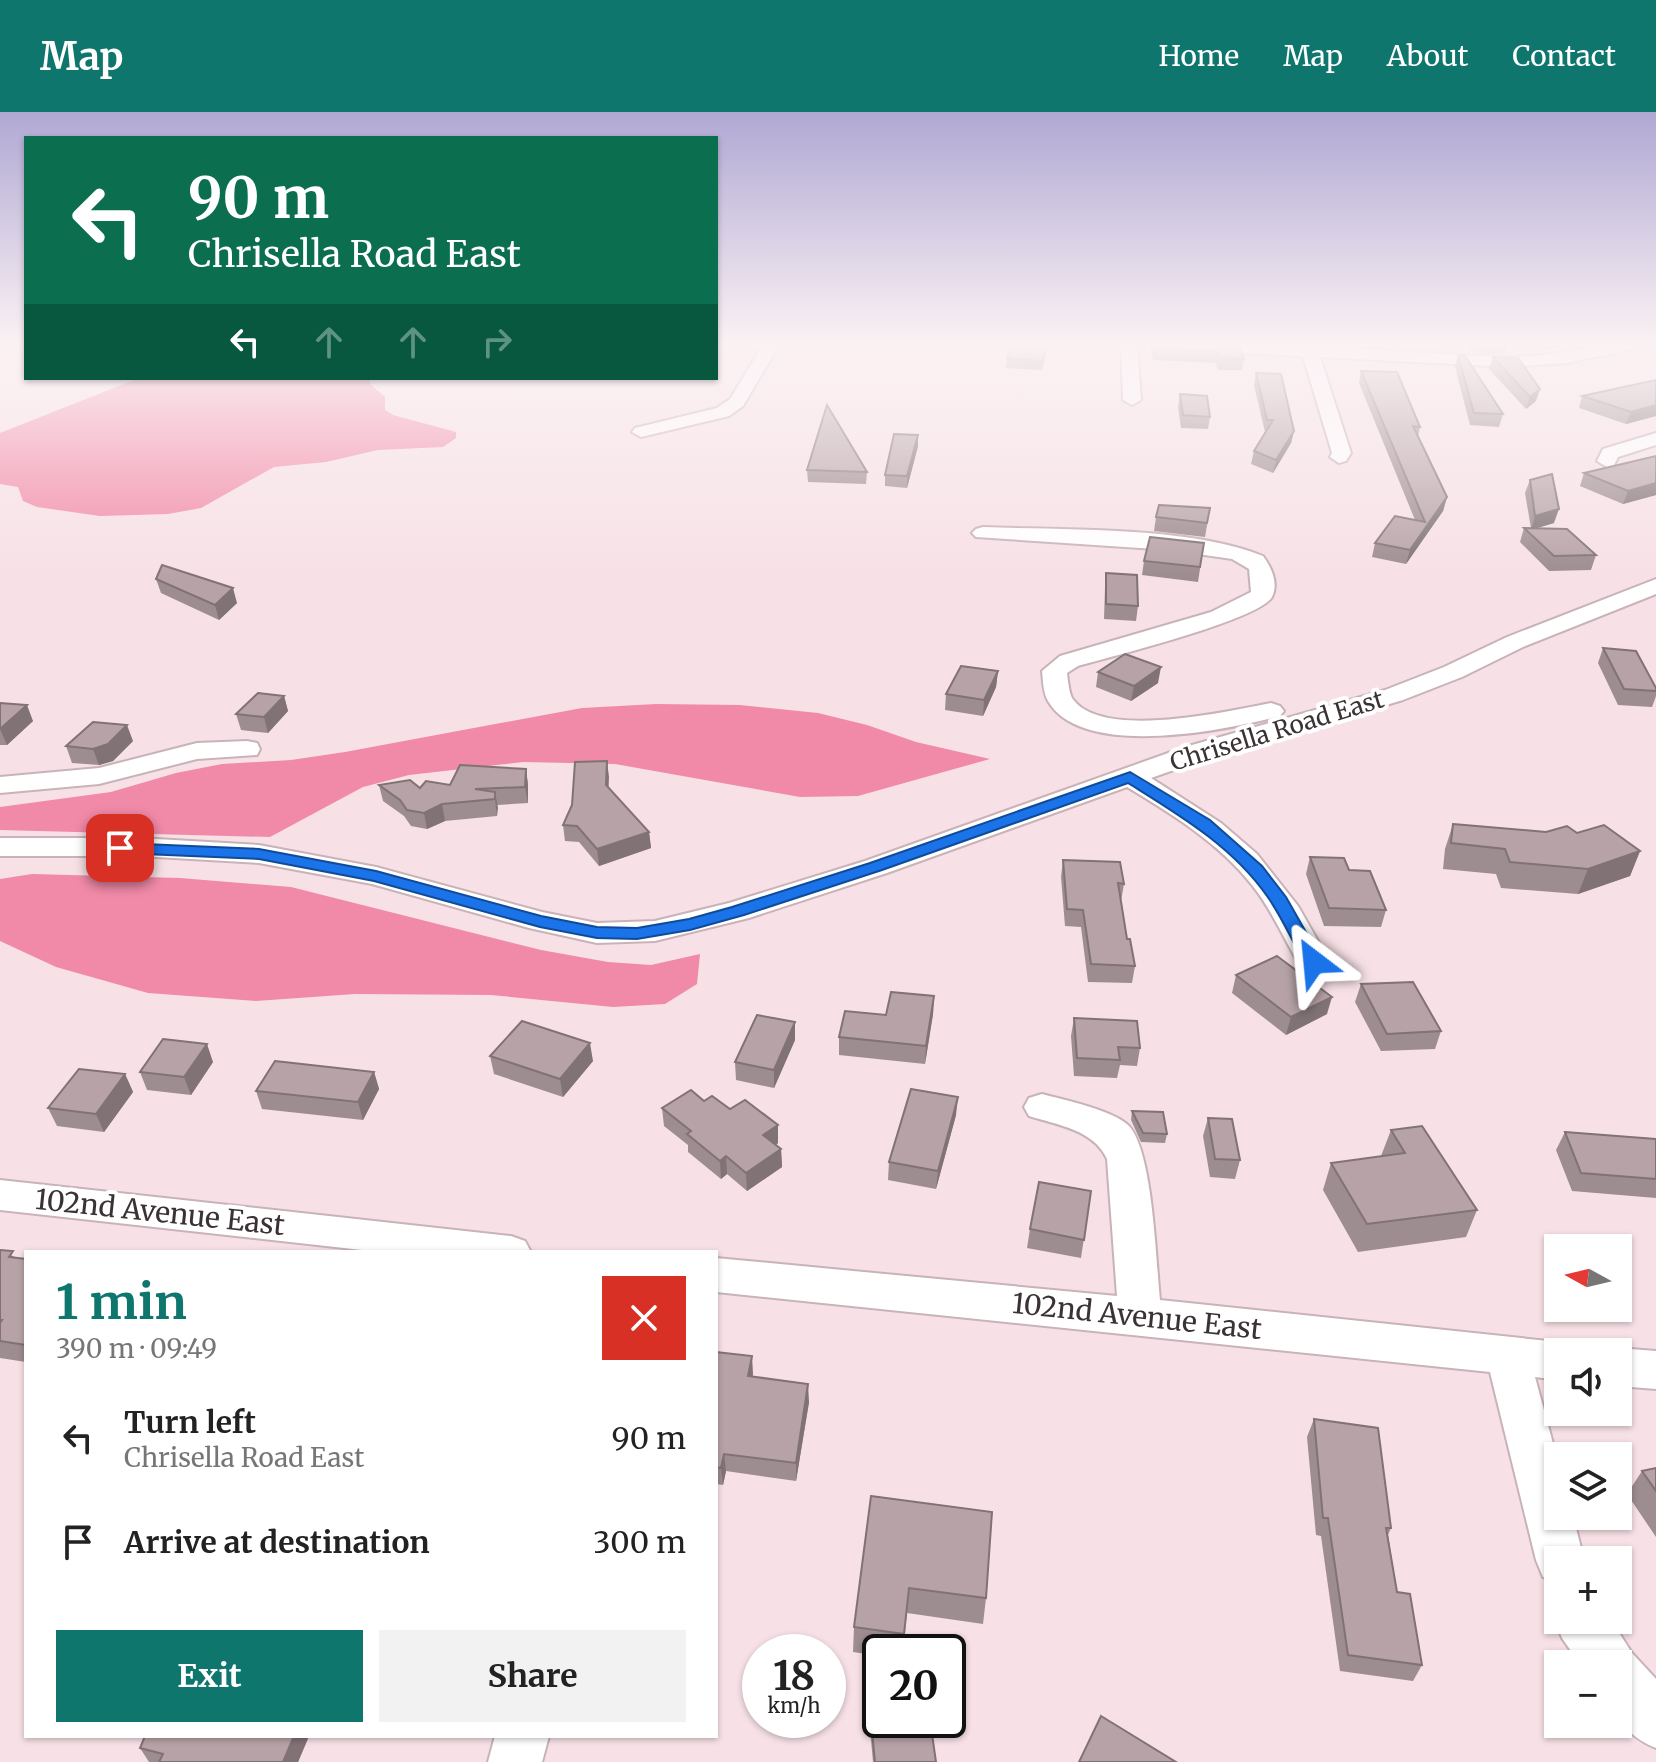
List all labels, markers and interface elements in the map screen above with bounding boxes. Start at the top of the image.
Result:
text: Map [40,33,124,80]
text: Home [1158,38,1239,74]
text: Map [1283,38,1343,74]
text: About [1387,38,1468,74]
text: Contact [1512,38,1616,74]
text: 90 m [188,163,329,233]
icon: left [56,168,160,272]
text: Chrisella Road East [188,232,521,277]
icon: left [223,320,267,364]
icon: ahead [307,320,351,364]
icon: ahead [391,320,435,364]
icon: right [475,320,519,364]
street label: Chrisella Road East [1166,683,1388,778]
pin [86,814,154,882]
icon: arrive [98,826,142,870]
position arrow [1272,920,1356,1004]
street label: 102nd Avenue East [33,1181,287,1243]
north arrow [1544,1234,1632,1322]
map controls [1544,1234,1632,1738]
text: 1 min [56,1272,187,1332]
button: close [602,1276,686,1360]
street label: 102nd Avenue East [1010,1285,1264,1347]
text: 390 m · 09:49 [56,1332,217,1365]
button: sound [1544,1338,1632,1426]
text: Turn left [124,1403,256,1441]
icon: left [56,1416,100,1460]
text: 90 m [612,1419,686,1457]
text: Chrisella Road East [124,1441,364,1474]
button: layers [1544,1442,1632,1530]
icon: arrive [56,1520,100,1564]
text: Arrive at destination [124,1523,430,1561]
text: 300 m [593,1523,686,1561]
button: + [1544,1546,1632,1634]
button: Exit [56,1630,363,1722]
button: Share [379,1630,686,1722]
speed limit sign: 20 [862,1634,966,1738]
button: − [1544,1650,1632,1738]
text: 18 [773,1651,815,1701]
text: km/h [768,1693,820,1718]

